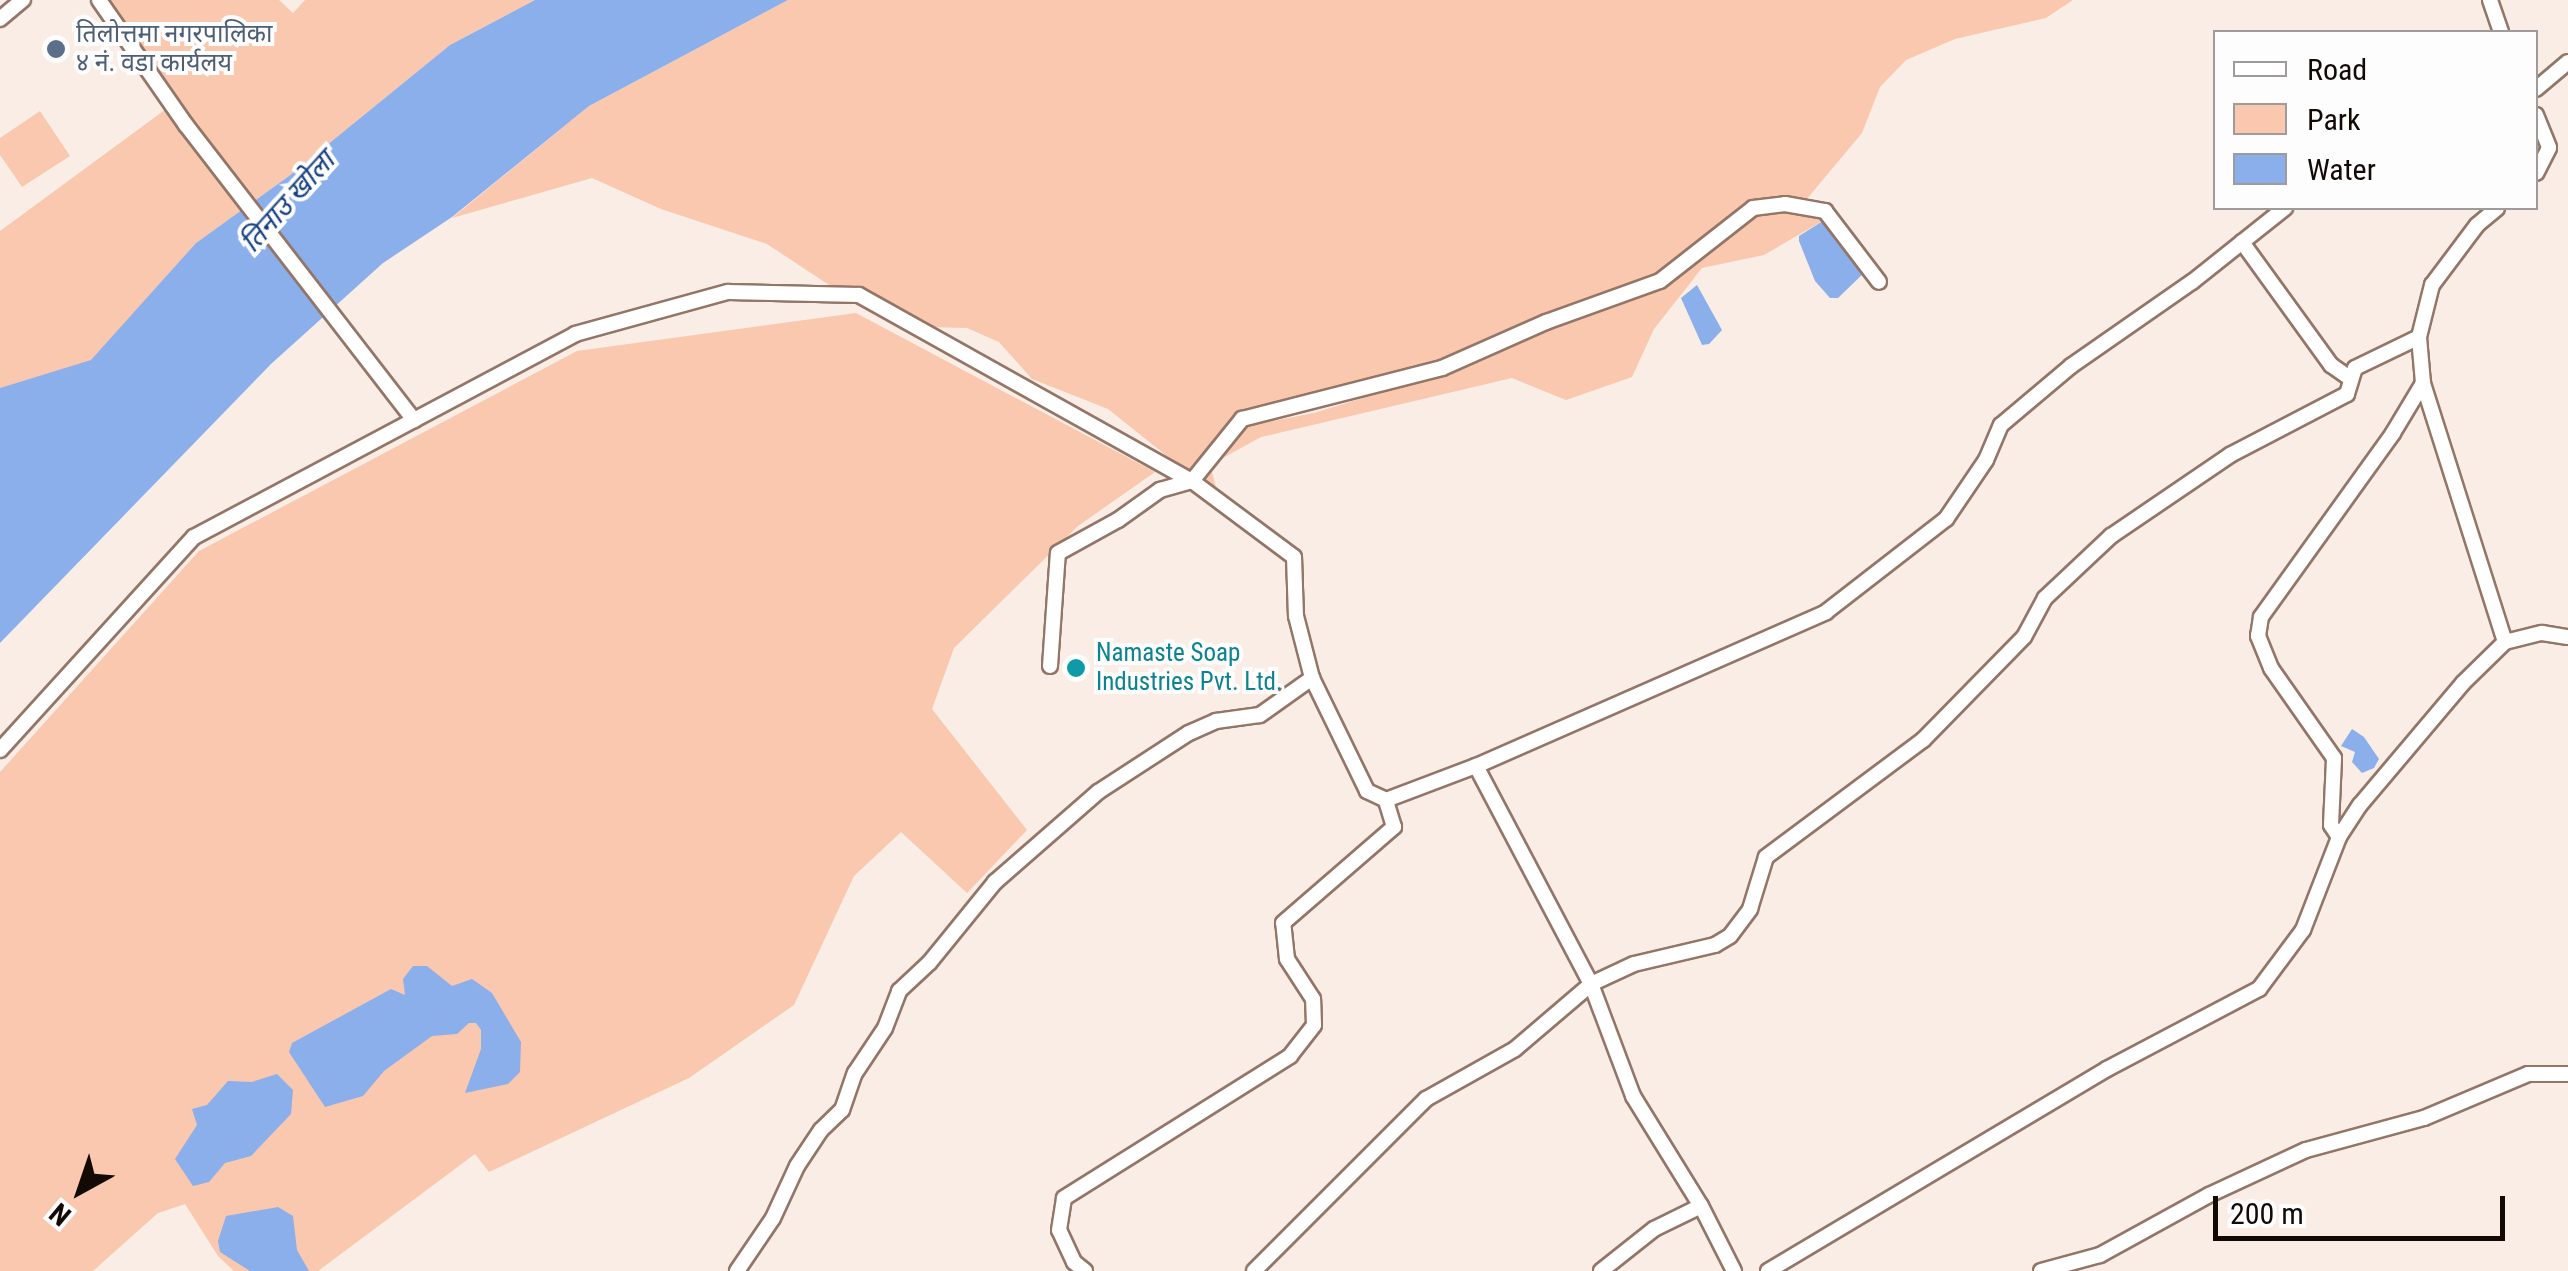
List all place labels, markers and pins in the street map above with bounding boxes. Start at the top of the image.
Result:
place label: तिलोत्तमा नगरपालिका ४ नं. वडा कार्यलय [76,20,273,79]
marker: तिलोत्तमा नगरपालिका ४ नं. वडा कार्यलय [45,38,67,60]
place label: Namaste Soap Industries Pvt. Ltd. [1096,639,1283,698]
marker: Namaste Soap Industries Pvt. Ltd. [1065,657,1087,679]

